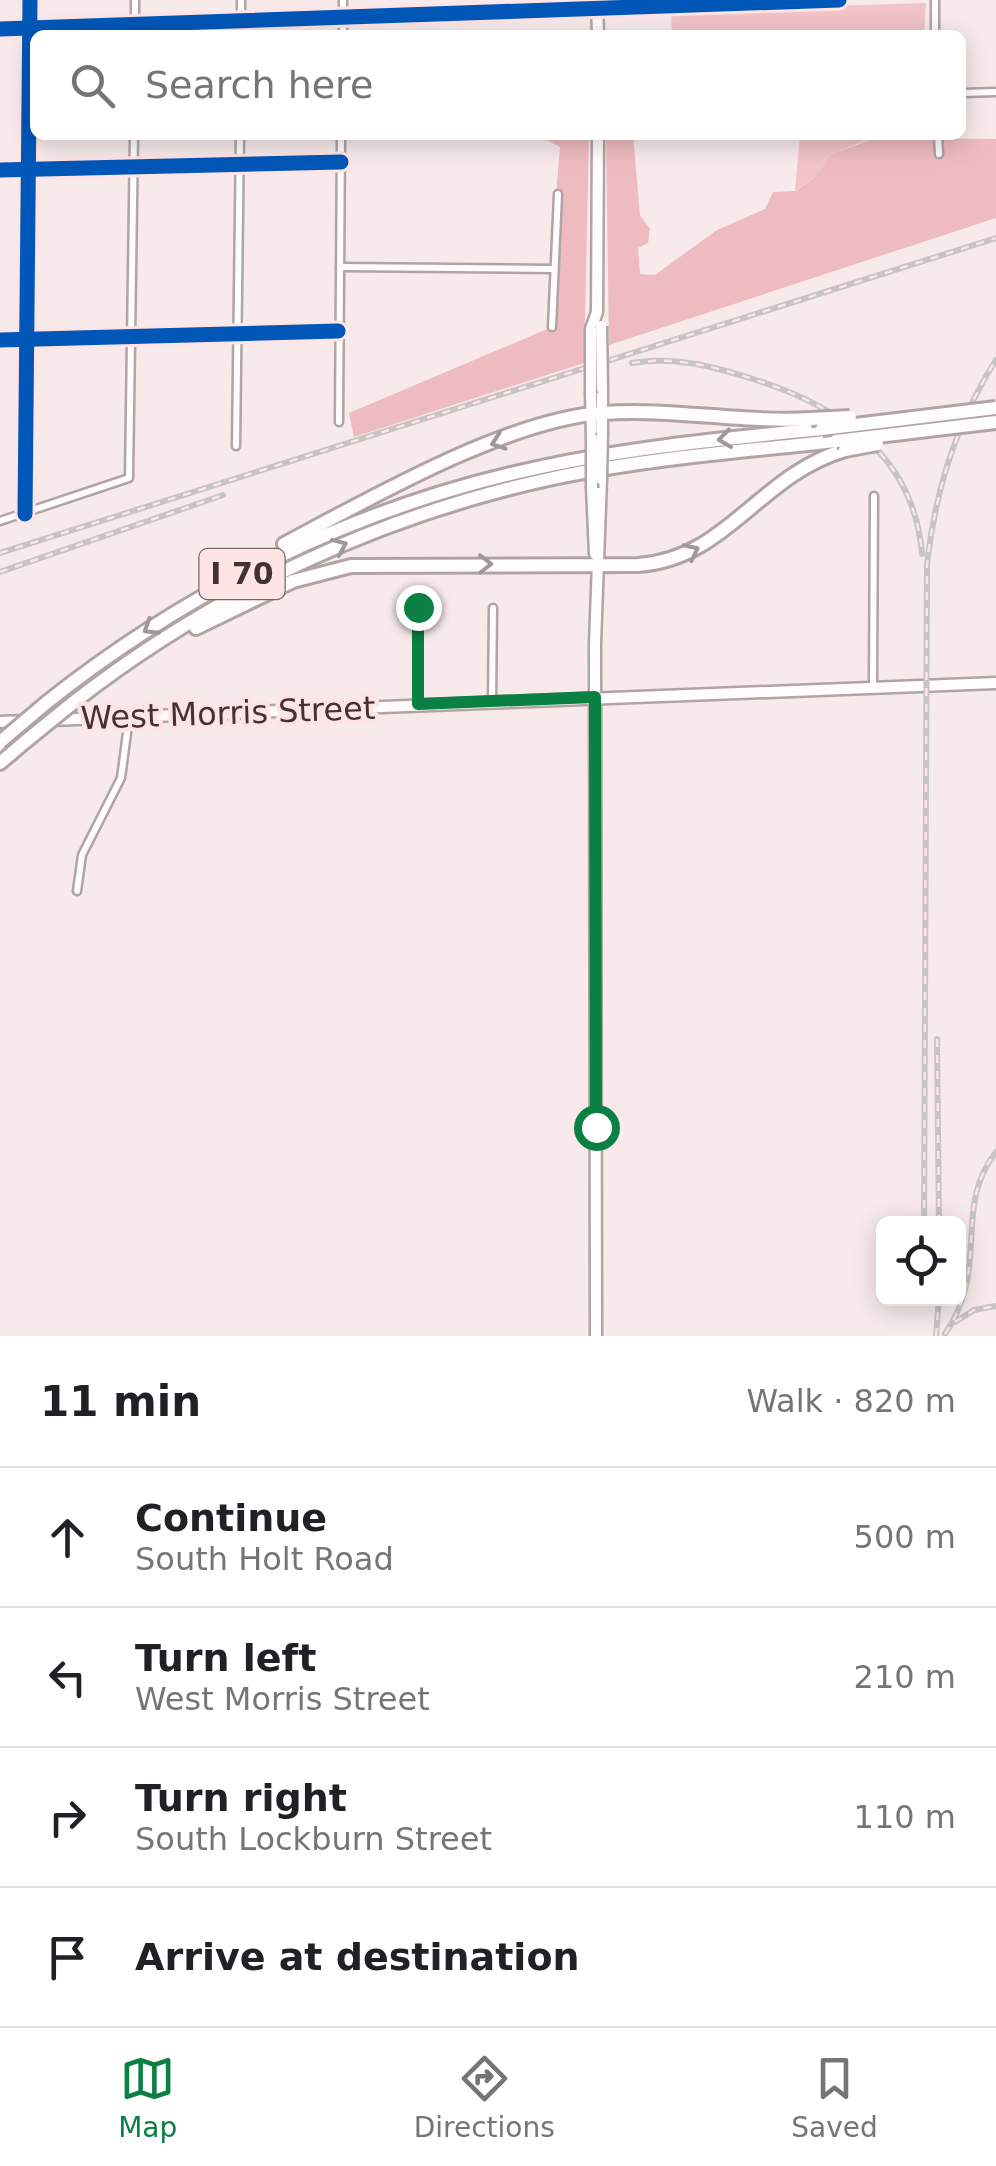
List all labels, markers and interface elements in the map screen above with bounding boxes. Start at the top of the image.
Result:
search box [30,30,966,140]
icon: search [65,58,120,113]
text: Search here [145,63,373,107]
one-way arrow [716,428,732,449]
one-way arrow [490,430,507,451]
one-way arrow [330,538,348,558]
one-way arrow [682,544,700,564]
road number: I 70 [200,549,284,599]
one-way arrow [478,553,494,575]
route end [396,585,442,631]
one-way arrow [143,615,161,634]
street label: West Morris Street [80,689,376,737]
route start [574,1105,620,1151]
map controls [876,1216,966,1306]
button: locate [876,1216,966,1306]
text: 11 min [40,1377,201,1426]
text: Walk · 820 m [746,1382,956,1420]
text: Continue [135,1496,327,1540]
icon: ahead [40,1510,95,1565]
text: 500 m [854,1518,956,1556]
text: South Holt Road [135,1540,394,1578]
text: Turn left [135,1636,316,1680]
icon: left [40,1650,95,1705]
text: 210 m [854,1658,956,1696]
text: West Morris Street [135,1680,430,1718]
text: Turn right [135,1776,347,1820]
icon: right [40,1790,95,1845]
text: 110 m [854,1798,956,1836]
text: South Lockburn Street [135,1820,492,1858]
icon: arrive [40,1930,95,1985]
text: Arrive at destination [135,1935,580,1979]
tab: Map [118,2051,177,2144]
tab: Directions [414,2051,555,2144]
tab: Saved [791,2051,878,2144]

